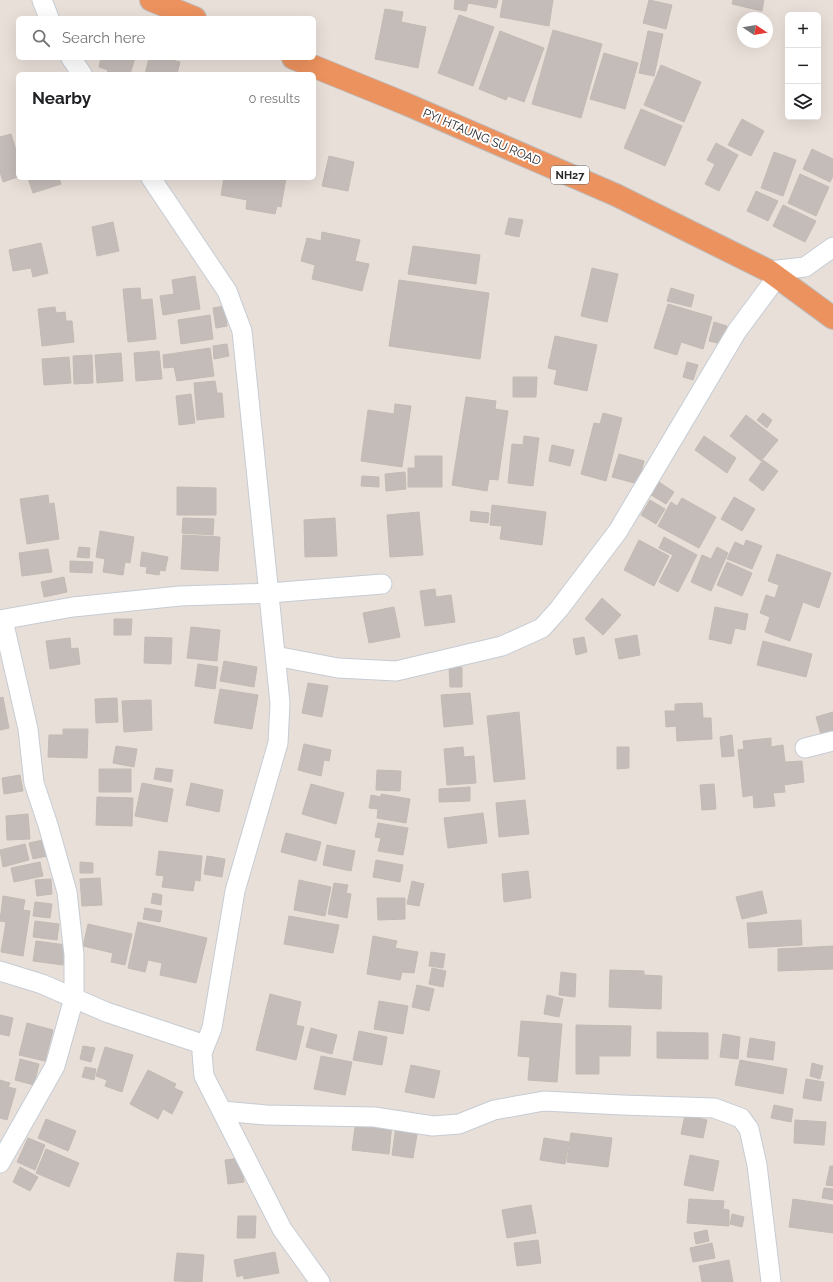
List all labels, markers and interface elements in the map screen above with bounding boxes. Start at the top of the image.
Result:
north arrow [737,12,773,48]
map controls [785,12,821,120]
button: + [785,12,821,48]
search box [16,16,316,60]
icon: search [30,27,52,49]
text: Search here [62,29,145,47]
button: − [785,48,821,84]
button: layers [785,84,821,120]
text: Nearby [32,88,91,108]
text: 0 results [249,91,300,106]
street label: PYI HTAUNG SU ROAD [421,106,544,168]
road number: NH27 [551,166,589,184]

